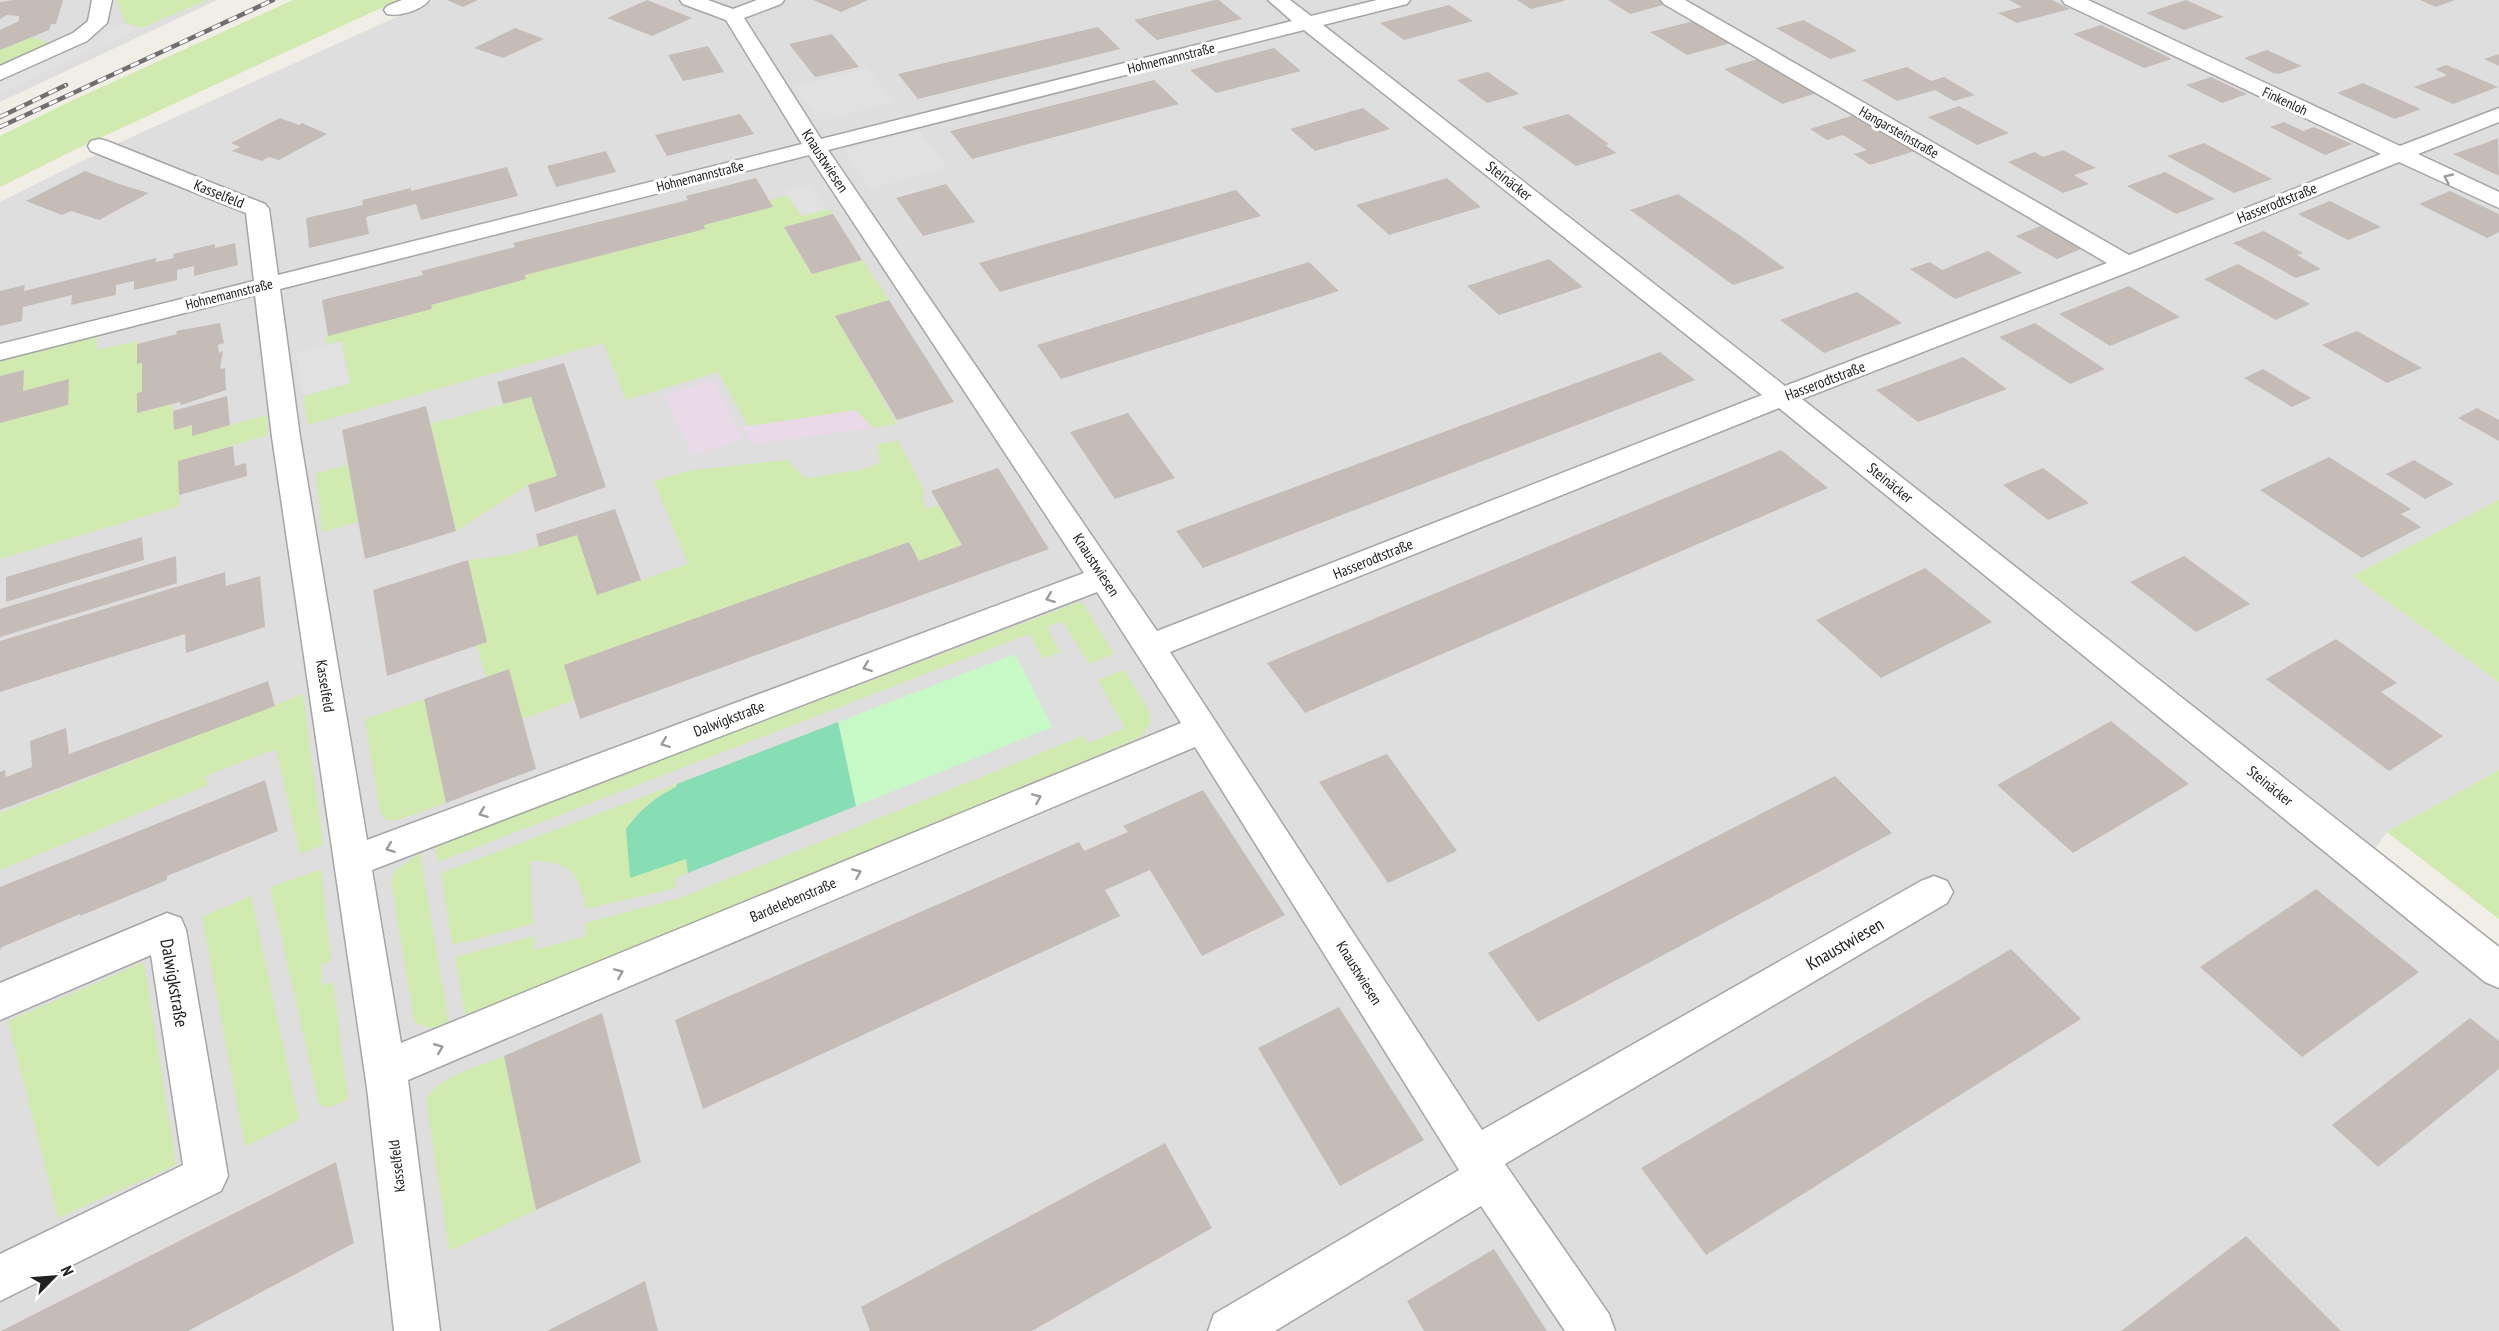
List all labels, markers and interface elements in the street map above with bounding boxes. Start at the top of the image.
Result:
street label: Hohnemannstraße [1126,38,1217,78]
street label: Finkenloh [2260,83,2310,119]
street label: Hangarsteinstraße [1856,102,1942,162]
street label: Knaustwiesen [798,126,853,196]
street label: Hohnemannstraße [655,156,746,196]
street label: Steinäcker [1482,157,1537,205]
one-way arrow [2444,173,2455,185]
street label: Kasselfeld [191,175,247,212]
street label: Hasserodtstraße [2234,178,2320,227]
street label: Hohnemannstraße [184,274,275,314]
street label: Hasserodtstraße [1782,357,1868,405]
street label: Steinäcker [1863,458,1918,507]
street label: Knaustwiesen [1069,530,1124,600]
street label: Hasserodtstraße [1330,534,1416,583]
one-way arrow [1045,590,1056,603]
street label: Kasselfeld [312,658,339,714]
one-way arrow [863,660,874,672]
street label: Dalwigkstraße [691,696,767,741]
one-way arrow [661,736,671,749]
street label: Steinäcker [2243,761,2298,810]
one-way arrow [1030,793,1041,805]
one-way arrow [478,805,489,818]
one-way arrow [385,841,396,853]
one-way arrow [850,868,861,880]
street label: Bardelebenstraße [747,873,839,926]
street label: Knaustwiesen [1802,912,1888,975]
street label: Dalwigkstraße [155,937,194,1029]
street label: Knaustwiesen [1332,937,1386,1008]
one-way arrow [612,968,623,980]
one-way arrow [432,1043,443,1055]
street label: Kasselfeld [384,1139,409,1193]
north arrow [24,1247,84,1307]
text: N [57,1263,78,1279]

